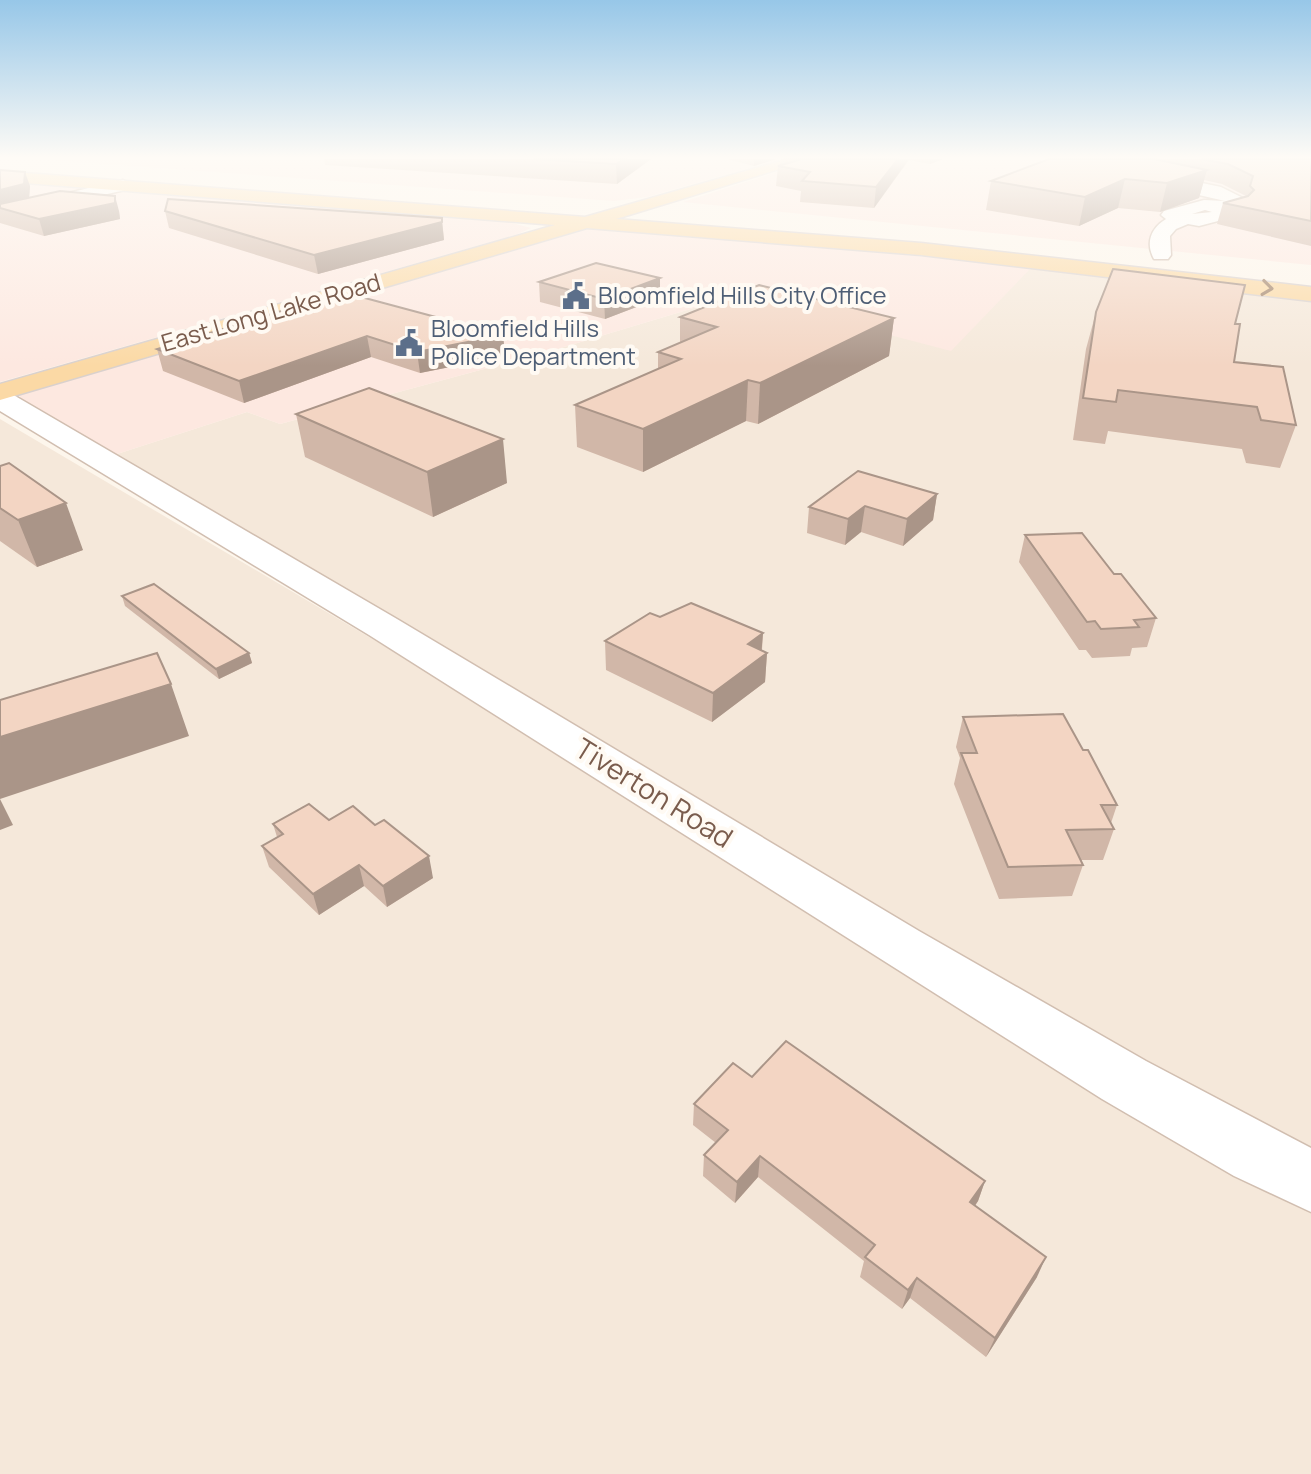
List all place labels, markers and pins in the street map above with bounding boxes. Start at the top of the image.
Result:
place label: Bloomfield Hills City Office [598,278,887,311]
public building icon: Bloomfield Hills City Office [561,281,591,311]
place label: Bloomfield Hills Police Department [431,311,636,372]
public building icon: Bloomfield Hills Police Department [394,328,424,358]

